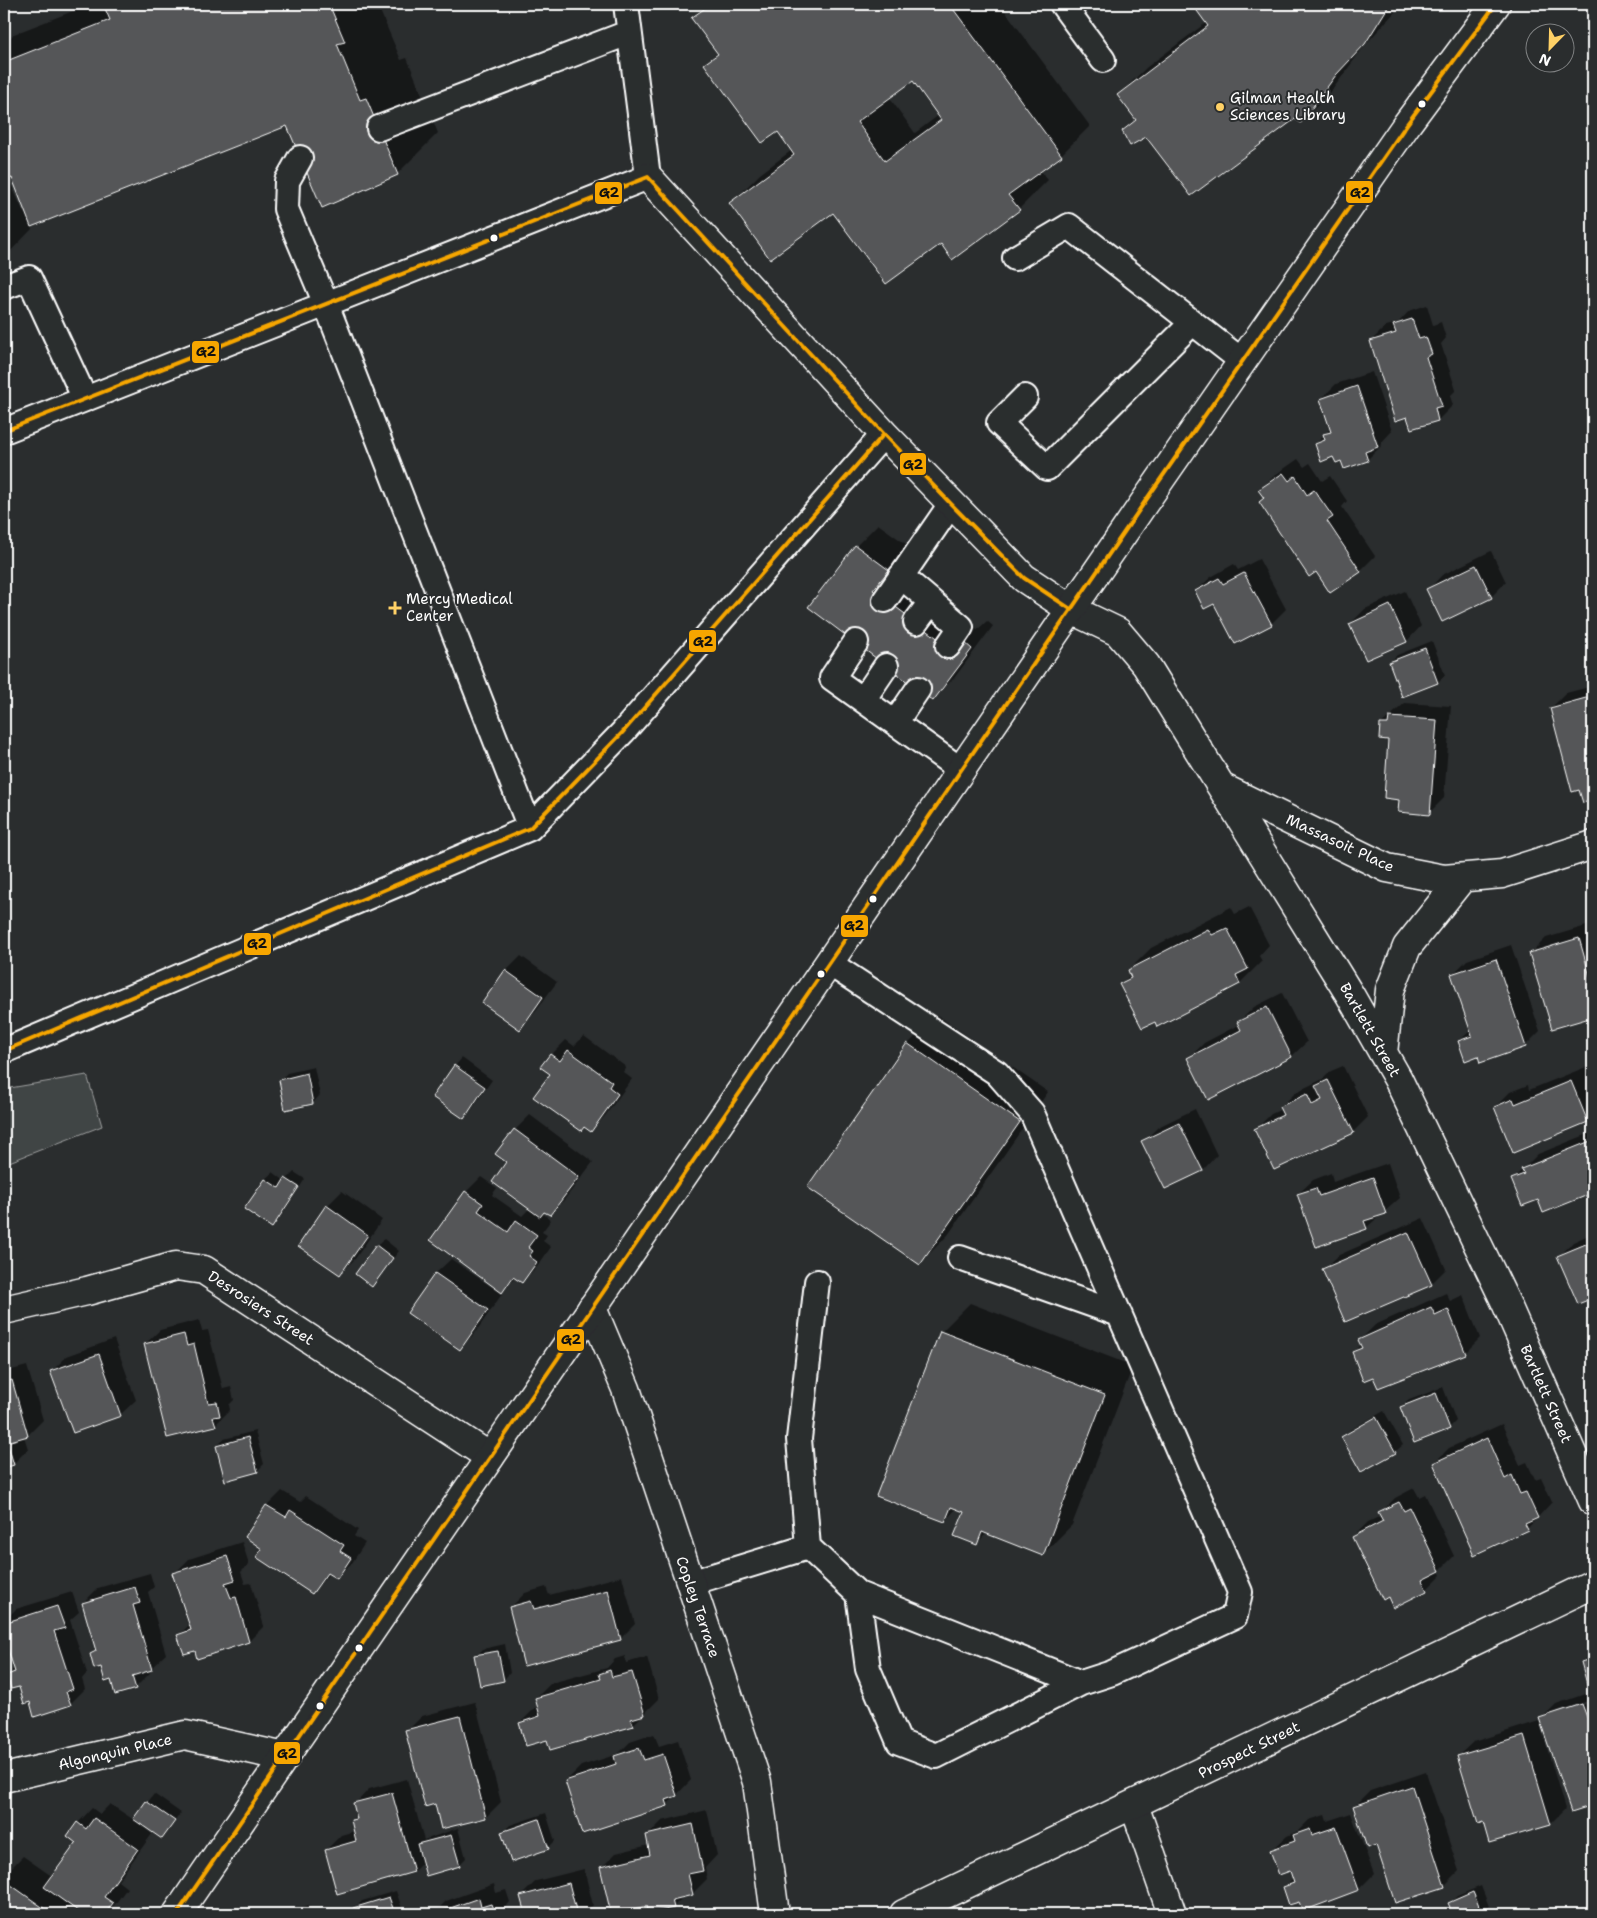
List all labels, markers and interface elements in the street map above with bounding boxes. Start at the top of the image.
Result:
north arrow [1524,22,1574,72]
text: N [1536,50,1554,70]
place label: Gilman Health Sciences Library [1230,88,1346,125]
unlabelled marker [1417,99,1427,109]
marker: Gilman Health Sciences Library [1214,101,1226,113]
line badge: G2 [1345,180,1374,204]
line badge: G2 [594,181,623,205]
text: G2 [599,183,619,201]
text: G2 [1350,183,1370,201]
unlabelled marker [489,233,499,243]
line badge: G2 [191,340,220,364]
text: G2 [196,342,216,360]
line badge: G2 [899,452,927,476]
text: G2 [903,455,923,473]
place label: Mercy Medical Center [406,589,513,626]
marker: Mercy Medical Center [388,601,402,615]
line badge: G2 [688,629,717,653]
text: G2 [693,632,713,650]
street label: Massasoit Place [1283,809,1397,877]
unlabelled marker [868,894,878,904]
line badge: G2 [840,914,869,938]
text: G2 [844,916,864,934]
line badge: G2 [243,932,272,956]
text: G2 [247,934,267,952]
unlabelled marker [816,969,826,979]
street label: Bartlett Street [1335,979,1405,1081]
street label: Desrosiers Street [204,1266,318,1350]
line badge: G2 [556,1328,585,1352]
text: G2 [561,1330,581,1348]
street label: Bartlett Street [1515,1342,1577,1446]
street label: Copley Terrace [671,1554,725,1660]
unlabelled marker [354,1643,364,1653]
unlabelled marker [315,1701,325,1711]
street label: Prospect Street [1195,1717,1303,1783]
street label: Algonquin Place [56,1729,174,1775]
line badge: G2 [273,1741,301,1765]
text: G2 [277,1744,297,1762]

